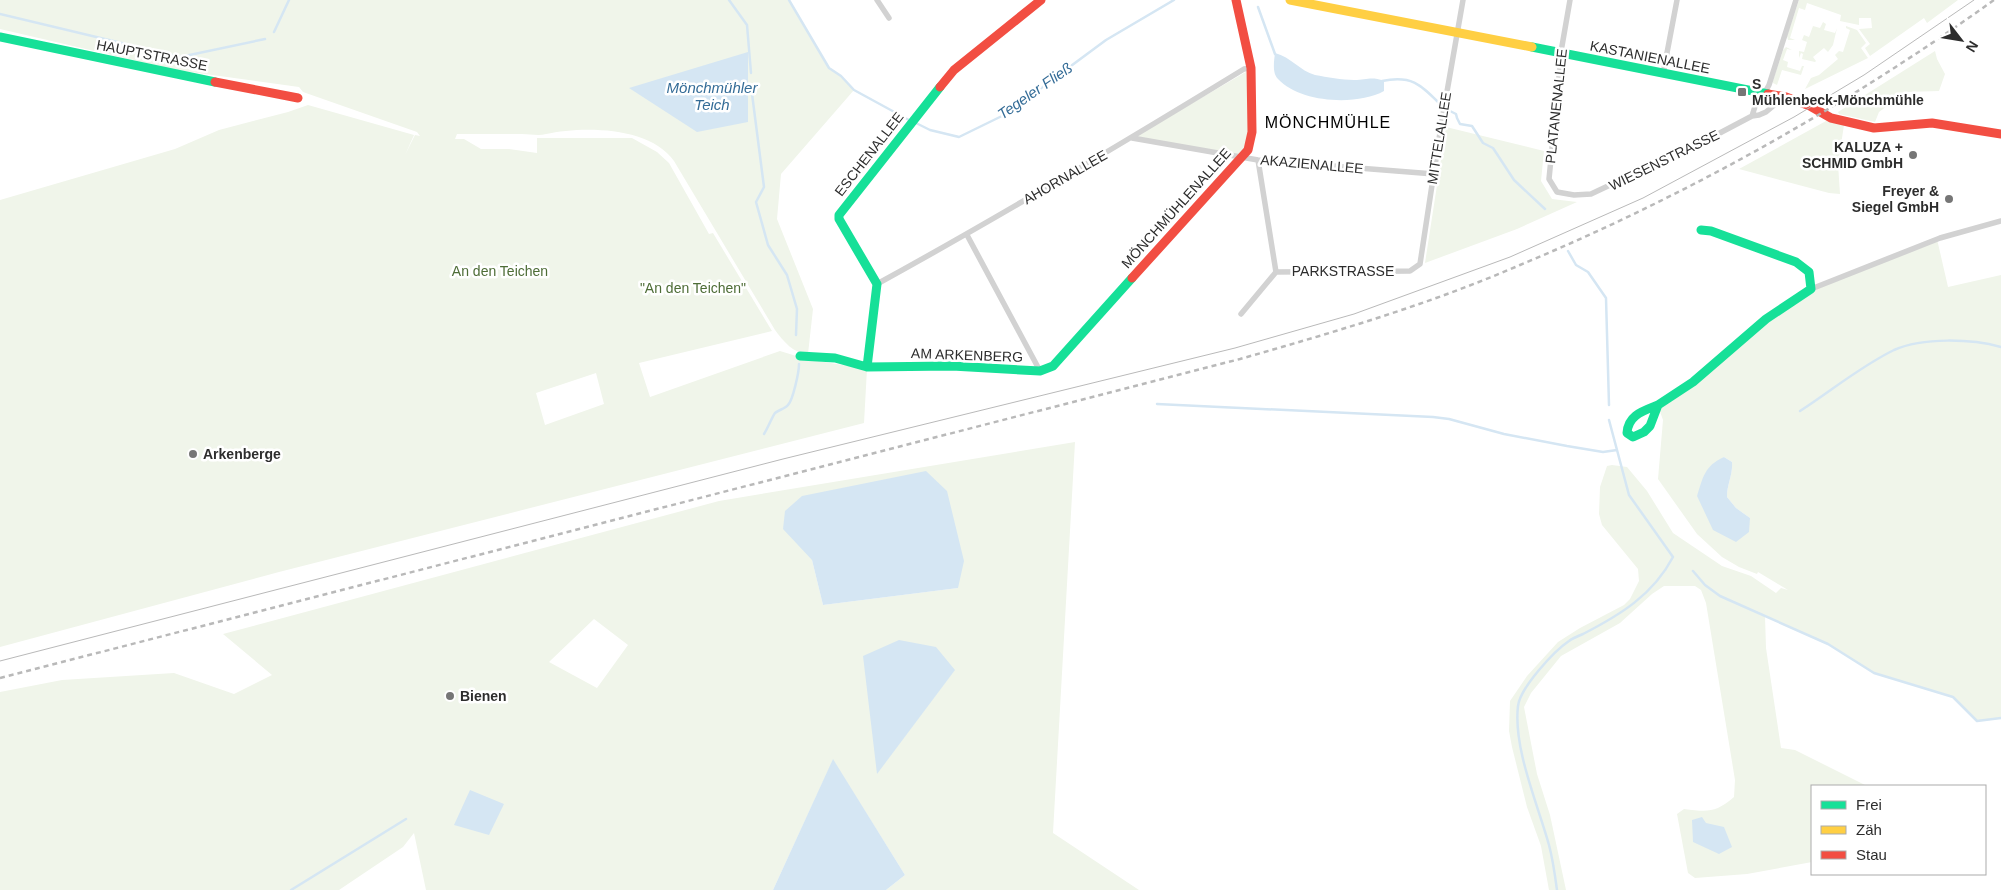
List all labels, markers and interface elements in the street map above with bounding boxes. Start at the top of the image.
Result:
north arrow [1936,15,1986,65]
street label: HAUPTSTRASSE [95,36,209,74]
street label: KASTANIENALLEE [1589,38,1711,76]
text: N [1963,38,1982,55]
street label: PLATANENALLEE [1542,48,1570,164]
water label: Tegeler Fließ [994,59,1075,122]
place label: S Mühlenbeck-Mönchmühle [1752,76,1924,108]
water label: Mönchmühler Teich [667,79,758,113]
marker: S Mühlenbeck-Mönchmühle [1736,86,1748,98]
street label: MITTELALLEE [1424,91,1454,185]
street label: ESCHENALLEE [831,109,907,199]
district label: MÖNCHMÜHLE [1265,114,1391,131]
street label: WIESENSTRASSE [1606,126,1722,194]
place label: KALUZA + SCHMID GmbH [1802,139,1903,171]
street label: MÖNCHMÜHLENALLEE [1117,144,1234,271]
street label: AHORNALLEE [1020,147,1110,207]
marker: KALUZA + SCHMID GmbH [1907,149,1919,161]
street label: AKAZIENALLEE [1260,152,1364,176]
place label: Freyer & Siegel GmbH [1852,183,1939,215]
marker: Freyer & Siegel GmbH [1943,193,1955,205]
park label: An den Teichen [452,263,548,279]
street label: PARKSTRASSE [1292,263,1394,279]
park label: "An den Teichen" [640,280,746,296]
street label: AM ARKENBERG [911,345,1023,365]
place label: Arkenberge [203,446,281,462]
marker: Arkenberge [187,448,199,460]
place label: Bienen [460,688,507,704]
marker: Bienen [444,690,456,702]
legend [1811,785,1986,875]
text: Frei [1856,796,1882,813]
text: Zäh [1856,821,1882,838]
text: Stau [1856,846,1887,863]

